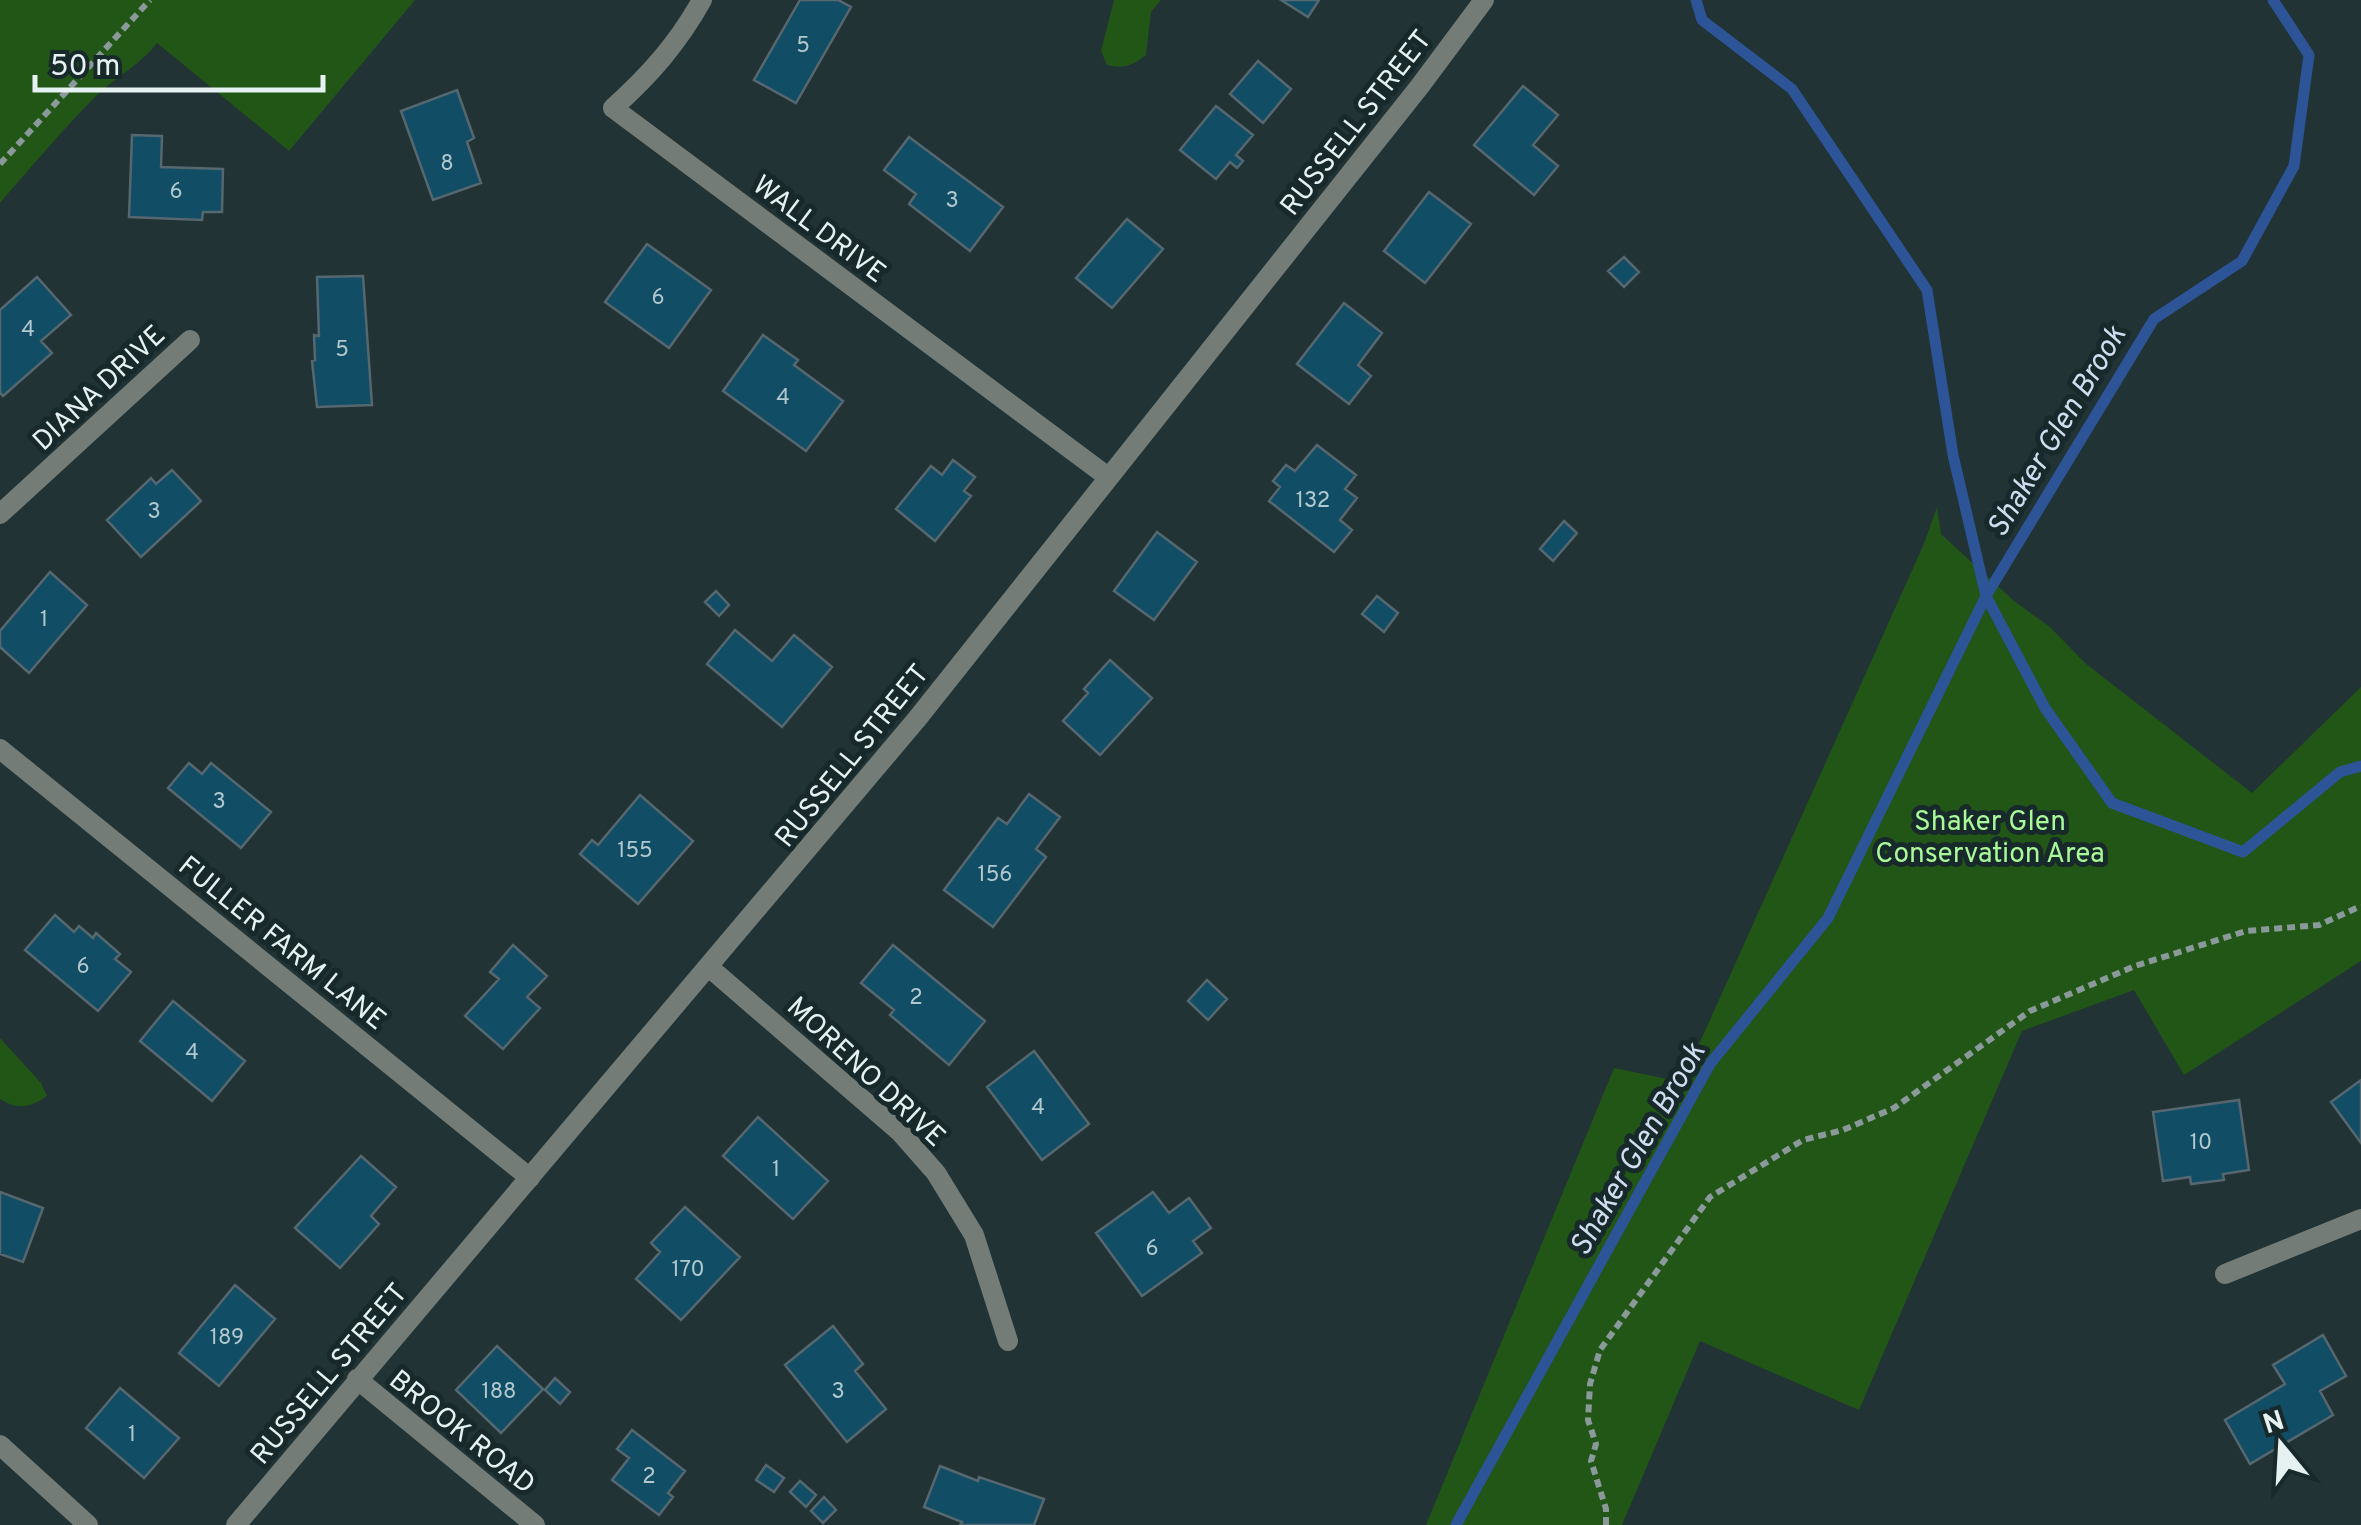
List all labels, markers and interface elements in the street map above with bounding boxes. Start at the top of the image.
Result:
street label: RUSSELL STREET [1274,24,1441,224]
scale bar [35,30,322,92]
house number: 5 [796,33,810,60]
text: 50 m [50,49,120,86]
house number: 8 [440,151,454,178]
street label: WALL DRIVE [744,168,892,292]
house number: 6 [169,179,183,206]
house number: 3 [945,188,959,215]
house number: 6 [651,285,665,312]
house number: 4 [21,317,35,344]
street label: DIANA DRIVE [26,319,174,460]
water label: Shaker Glen Brook [1981,319,2136,545]
house number: 5 [335,337,349,364]
house number: 4 [776,385,790,412]
house number: 132 [1296,488,1330,515]
house number: 3 [147,499,161,526]
house number: 1 [40,607,48,634]
street label: RUSSELL STREET [768,658,938,856]
house number: 3 [212,789,226,816]
park label: Shaker Glen Conservation Area [1875,805,2105,873]
house number: 155 [617,838,653,865]
street label: FULLER FARM LANE [170,849,392,1039]
house number: 156 [977,862,1013,889]
house number: 6 [76,954,90,981]
house number: 2 [909,985,923,1012]
street label: MORENO DRIVE [778,990,952,1156]
water label: Shaker Glen Brook [1563,1036,1716,1263]
house number: 4 [185,1040,199,1067]
house number: 4 [1031,1095,1045,1122]
house number: 10 [2190,1130,2212,1157]
house number: 1 [772,1157,780,1184]
house number: 6 [1145,1236,1159,1263]
house number: 170 [671,1257,705,1284]
street label: RUSSELL STREET [244,1277,417,1473]
house number: 189 [210,1325,244,1352]
street label: BROOK ROAD [381,1363,542,1503]
house number: 188 [481,1379,517,1406]
house number: 3 [831,1379,845,1406]
north arrow [2231,1395,2331,1495]
text: N [2259,1404,2289,1444]
house number: 1 [128,1422,136,1449]
house number: 2 [642,1464,656,1491]

